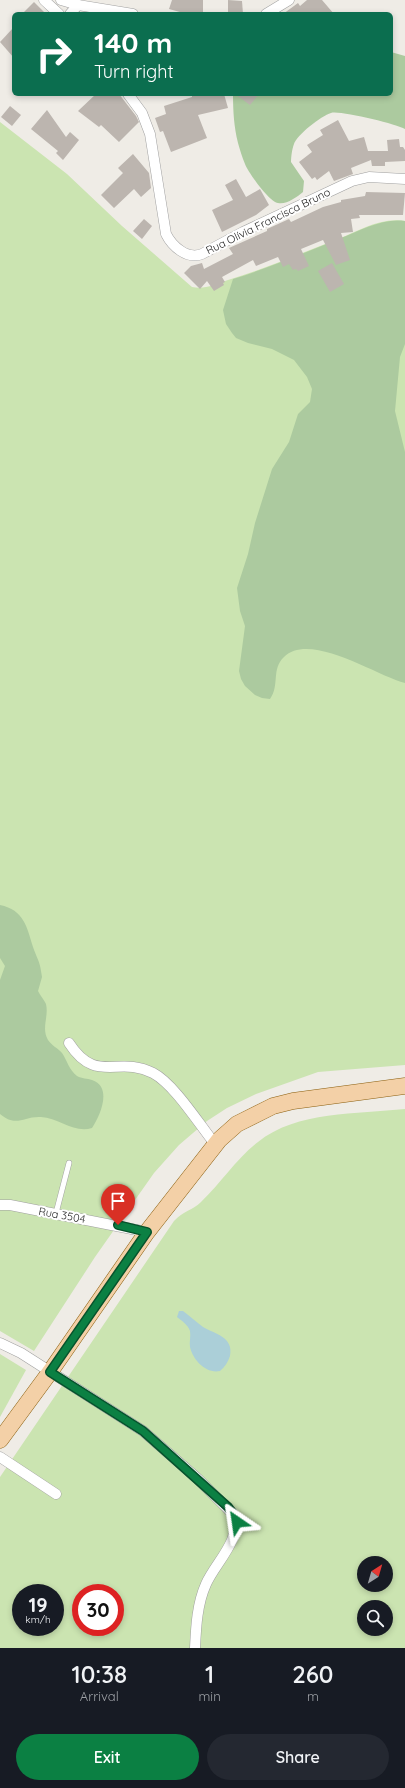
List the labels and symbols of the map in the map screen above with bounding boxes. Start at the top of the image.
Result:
street label: Rua Olívia Francisca Bruno [203,185,333,257]
pin [101,1184,135,1225]
street label: Rua 3504 [37,1204,87,1226]
position arrow [216,1501,258,1543]
north arrow [357,1556,393,1592]
speed limit sign: 30 [72,1584,124,1636]

